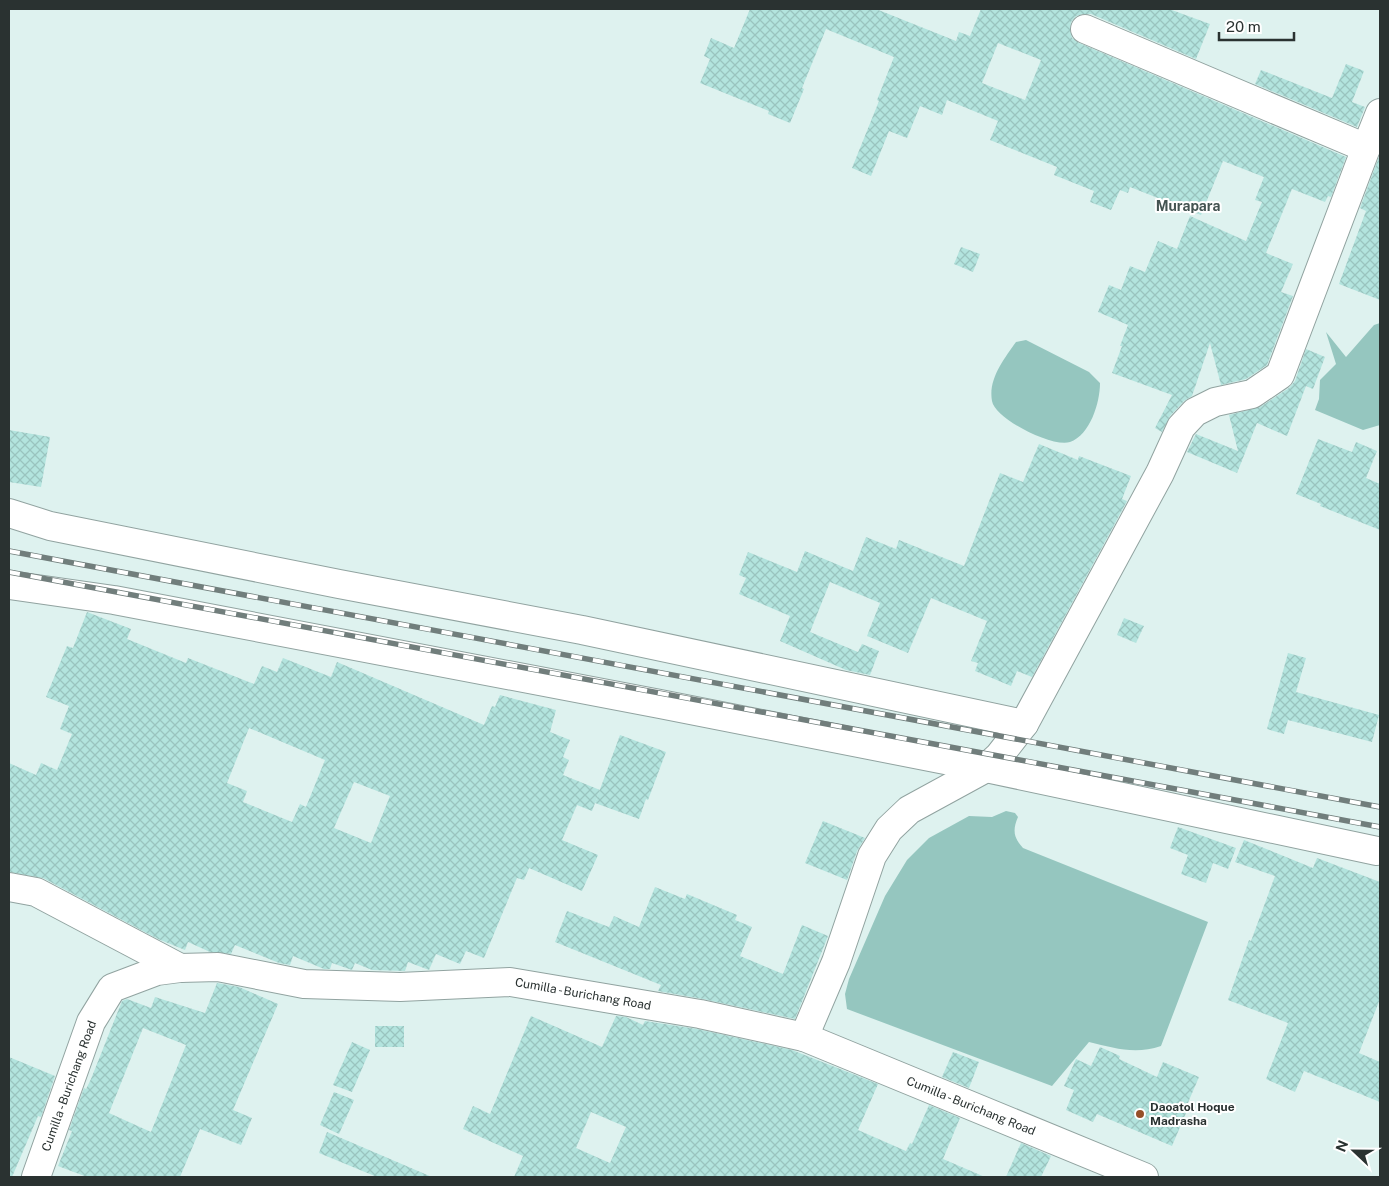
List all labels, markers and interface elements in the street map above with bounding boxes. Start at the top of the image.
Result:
scale bar [1219,10,1294,42]
text: 20 m [1226,18,1261,35]
district label: Murapara [1156,198,1220,214]
street label: Cumilla - Burichang Road [514,975,652,1013]
street label: Cumilla - Burichang Road [39,1019,99,1153]
street label: Cumilla - Burichang Road [904,1074,1038,1138]
place label: Daoatol Hoque Madrasha [1150,1100,1235,1128]
marker: Daoatol Hoque Madrasha [1134,1108,1146,1120]
north arrow [1329,1126,1379,1176]
text: N [1332,1138,1351,1154]

